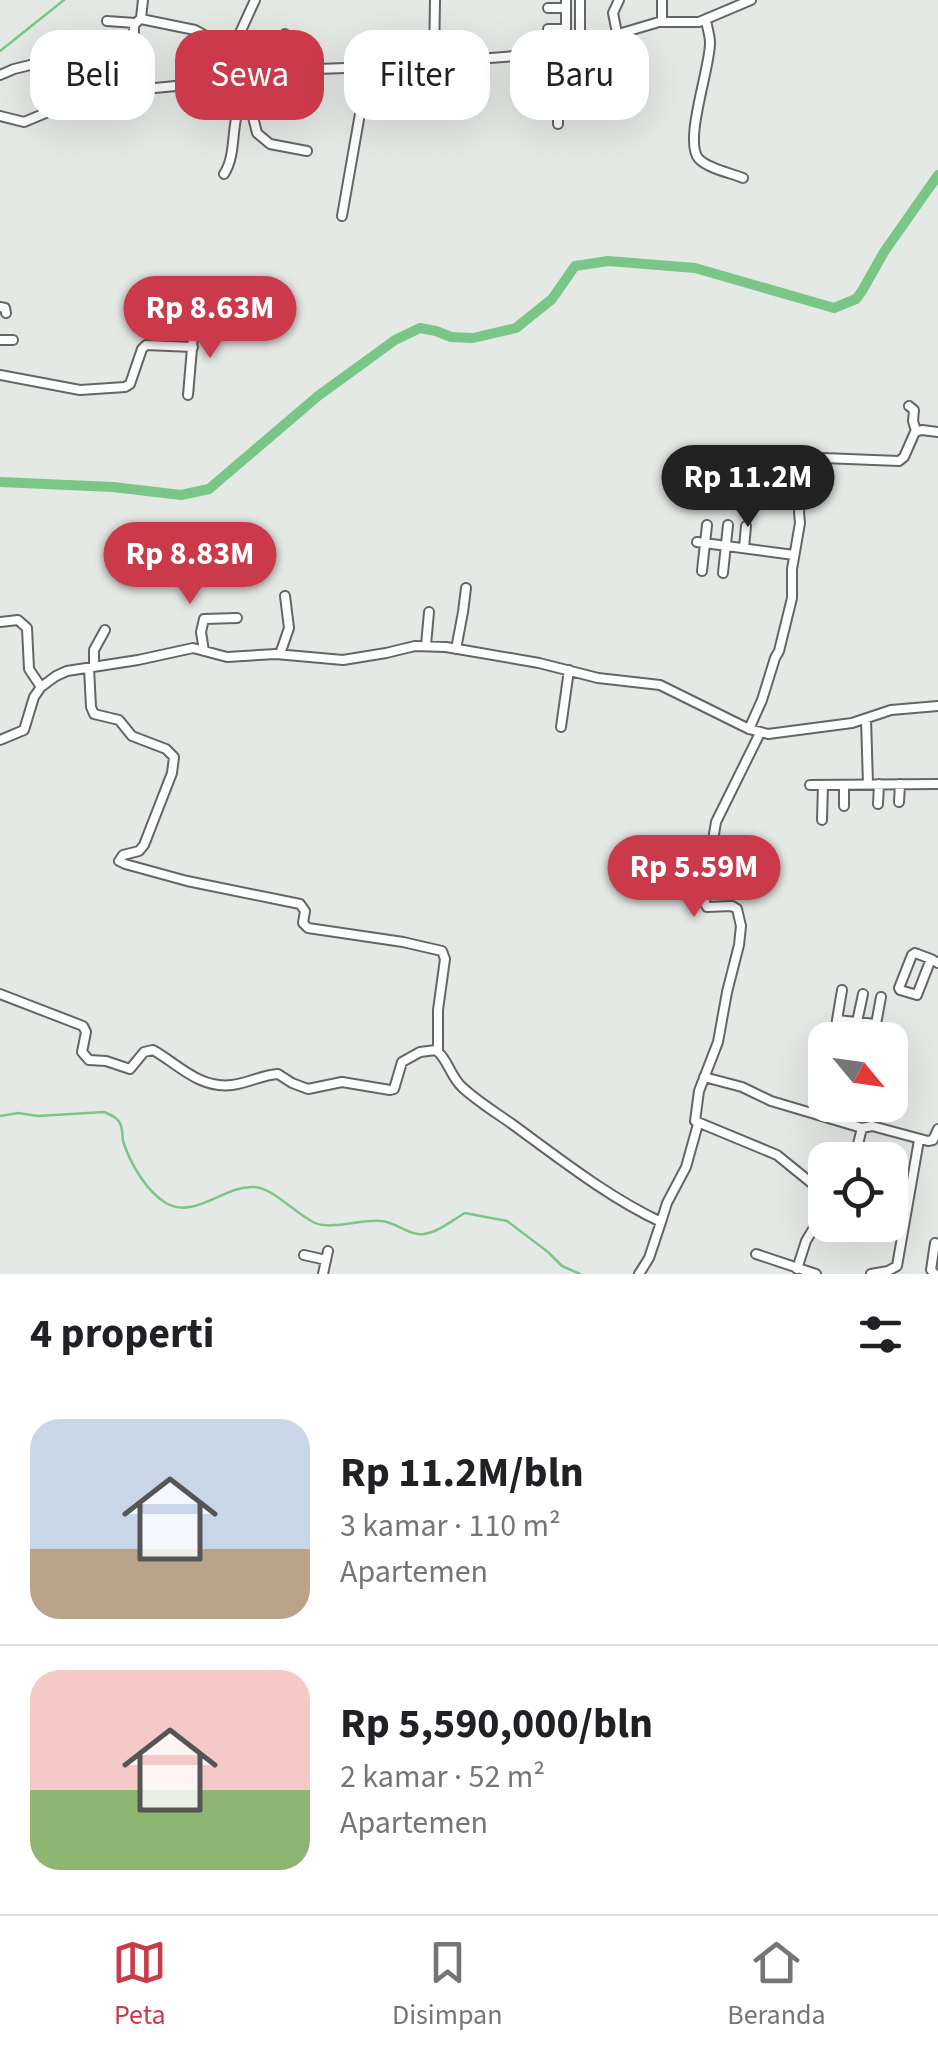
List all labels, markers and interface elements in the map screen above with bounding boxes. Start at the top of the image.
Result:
chip: Beli [30,30,155,120]
chip: Sewa [175,30,324,120]
chip: Filter [344,30,490,120]
chip: Baru [510,30,649,120]
pin: Rp 8.63M [107,276,313,361]
text: Rp 8.63M [145,285,275,331]
pin: Rp 11.2M [645,445,851,530]
text: Rp 11.2M [683,454,813,500]
pin: Rp 8.83M [87,522,293,607]
text: Rp 8.83M [125,531,255,577]
pin: Rp 5.59M [591,835,797,920]
text: Rp 5.59M [629,844,759,890]
north arrow [808,1022,908,1122]
map controls [808,1022,908,1242]
button: locate [808,1142,908,1242]
text: 4 properti [30,1304,214,1364]
icon: filters [853,1307,908,1362]
text: Rp 11.2M/bln [340,1443,584,1503]
icon: home [110,1459,230,1579]
text: 3 kamar · 110 m² [340,1503,561,1549]
text: Apartemen [340,1549,488,1595]
text: Rp 5,590,000/bln [340,1694,653,1754]
icon: home [110,1710,230,1830]
text: 2 kamar · 52 m² [340,1754,545,1800]
text: Apartemen [340,1800,488,1846]
tab: Peta [112,1935,167,2035]
tab: Disimpan [392,1935,503,2035]
tab: Beranda [727,1935,826,2035]

